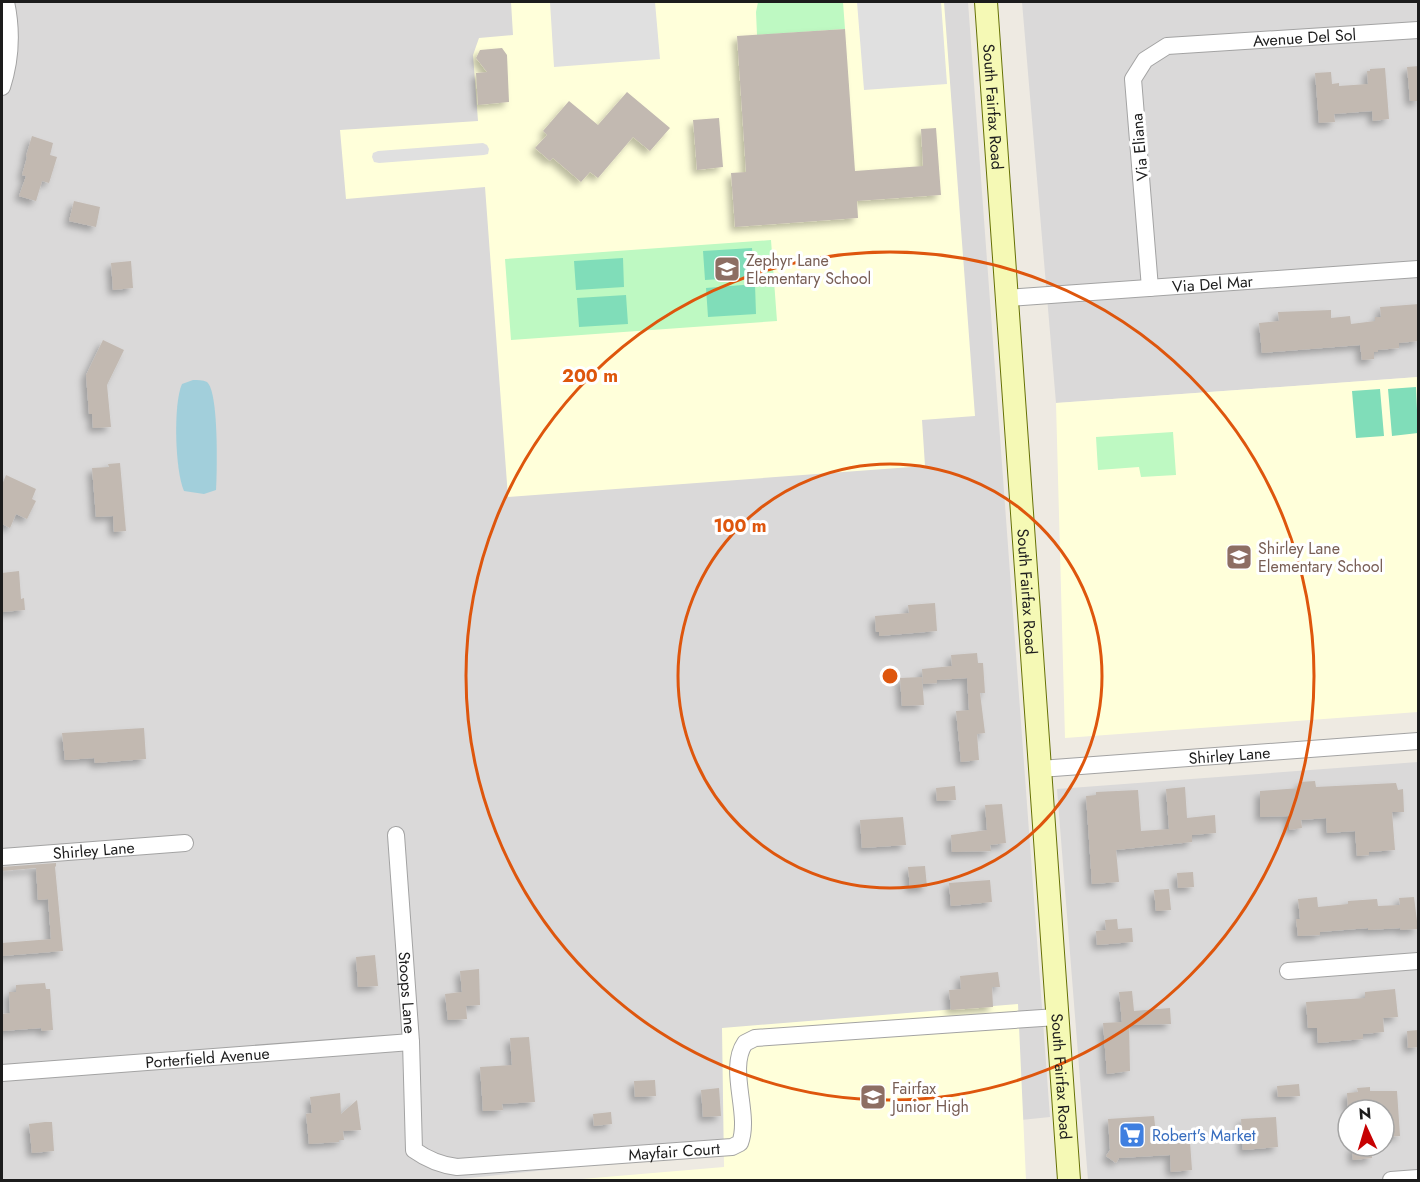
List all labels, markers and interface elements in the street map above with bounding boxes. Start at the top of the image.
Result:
street label: Avenue Del Sol [1252,23,1357,53]
street label: South Fairfax Road [977,43,1009,171]
street label: Via Eliana [1125,112,1154,182]
place label: Zephyr Lane Elementary School [746,249,871,290]
school or university icon: Zephyr Lane Elementary School [712,254,742,284]
street label: Via Del Mar [1171,270,1254,298]
text: 200 m [562,363,618,389]
text: 100 m [713,513,767,539]
street label: South Fairfax Road [1011,528,1043,655]
place label: Shirley Lane Elementary School [1258,537,1383,578]
school or university icon: Shirley Lane Elementary School [1224,542,1254,572]
centre of rings [880,666,900,686]
street label: Shirley Lane [1188,741,1271,770]
street label: Shirley Lane [52,836,136,865]
street label: Stoops Lane [392,951,421,1034]
street label: South Fairfax Road [1045,1013,1077,1140]
street label: Porterfield Avenue [144,1042,270,1074]
place label: Fairfax Junior High [890,1077,969,1118]
school or university icon: Fairfax Junior High [858,1082,888,1112]
north arrow [1336,1098,1396,1158]
text: N [1358,1102,1372,1125]
supermarket icon: Robert's Market [1117,1120,1147,1150]
place label: Robert's Market [1152,1124,1256,1147]
street label: Mayfair Court [627,1137,721,1167]

